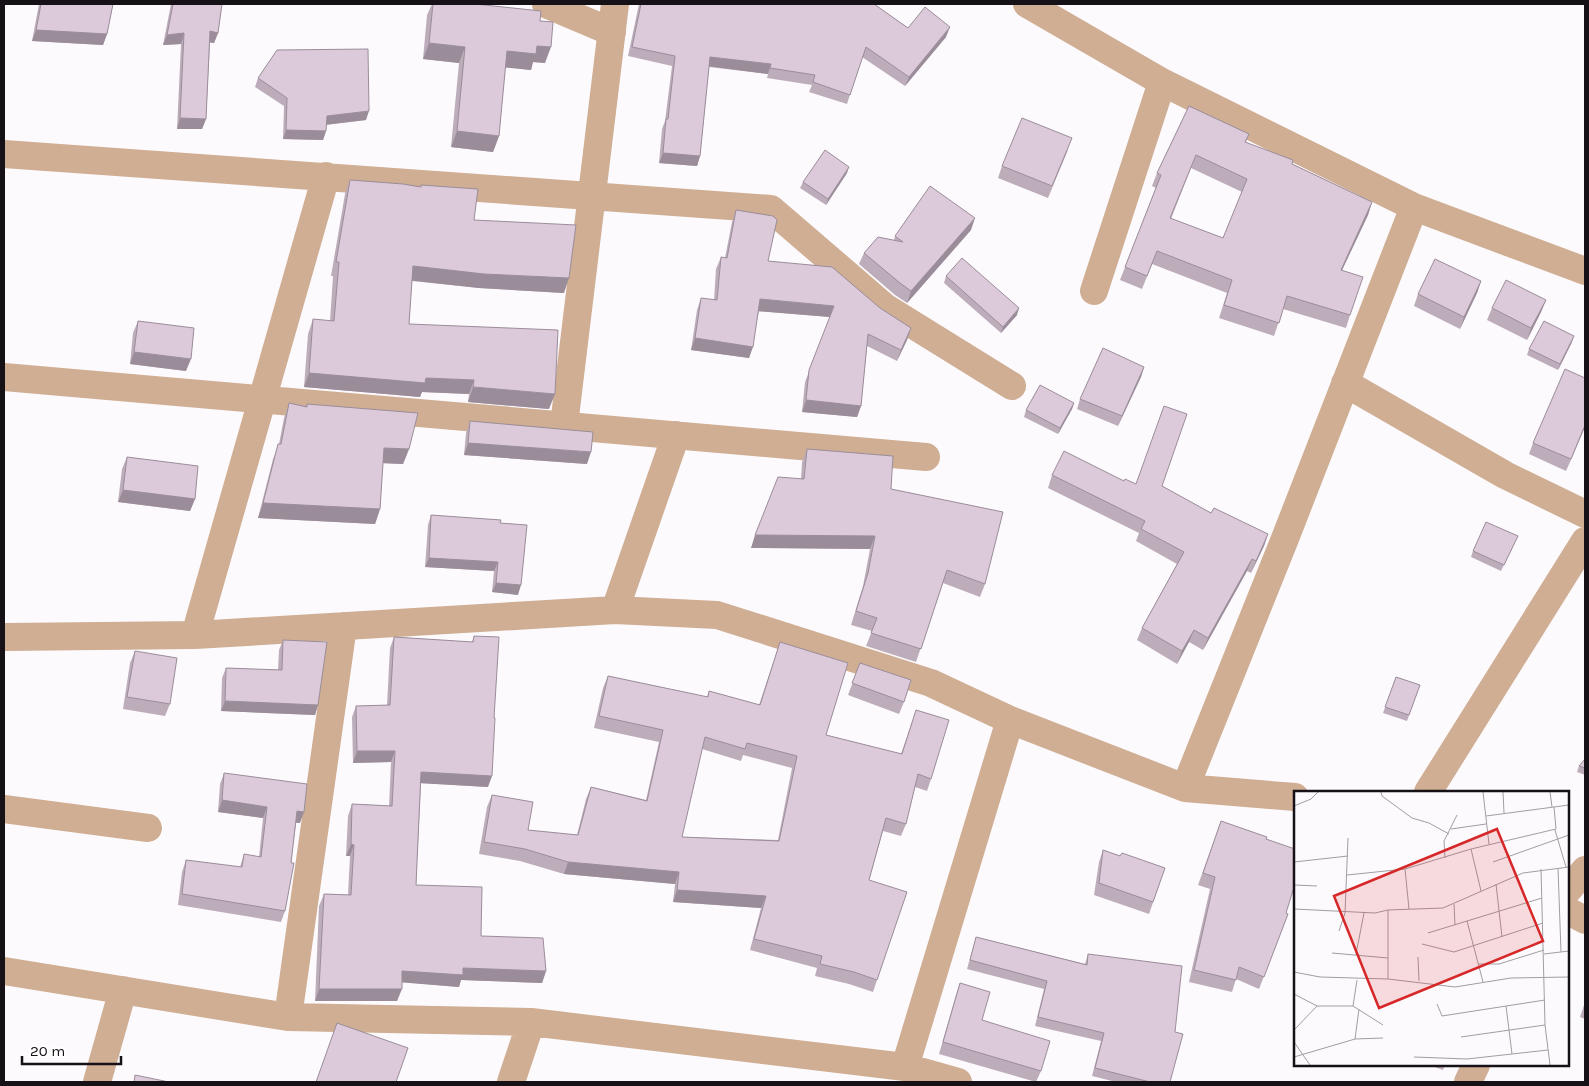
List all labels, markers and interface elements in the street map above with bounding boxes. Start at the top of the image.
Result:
inset map [1294,791,1569,1066]
scale bar [22,1034,121,1066]
text: 20 m [30,1042,65,1060]

